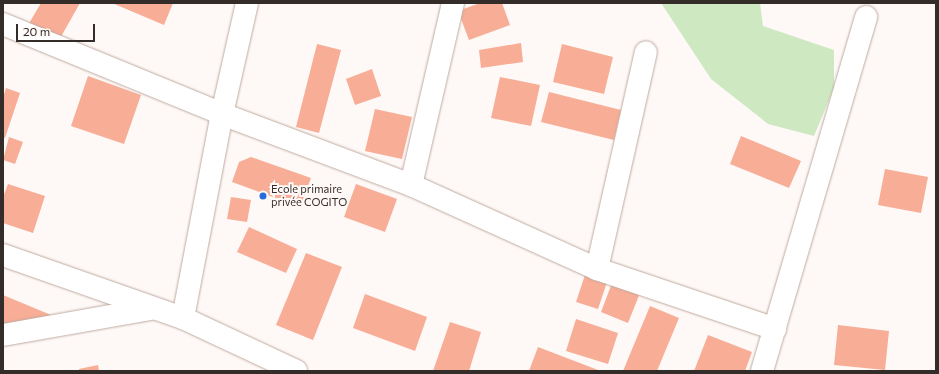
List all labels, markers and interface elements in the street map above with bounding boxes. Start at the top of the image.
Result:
scale bar [18,16,97,42]
text: 20 m [23,24,50,38]
place label: Ecole primaire privée COGITO [271,183,347,209]
marker: Ecole primaire privée COGITO [258,191,268,201]

